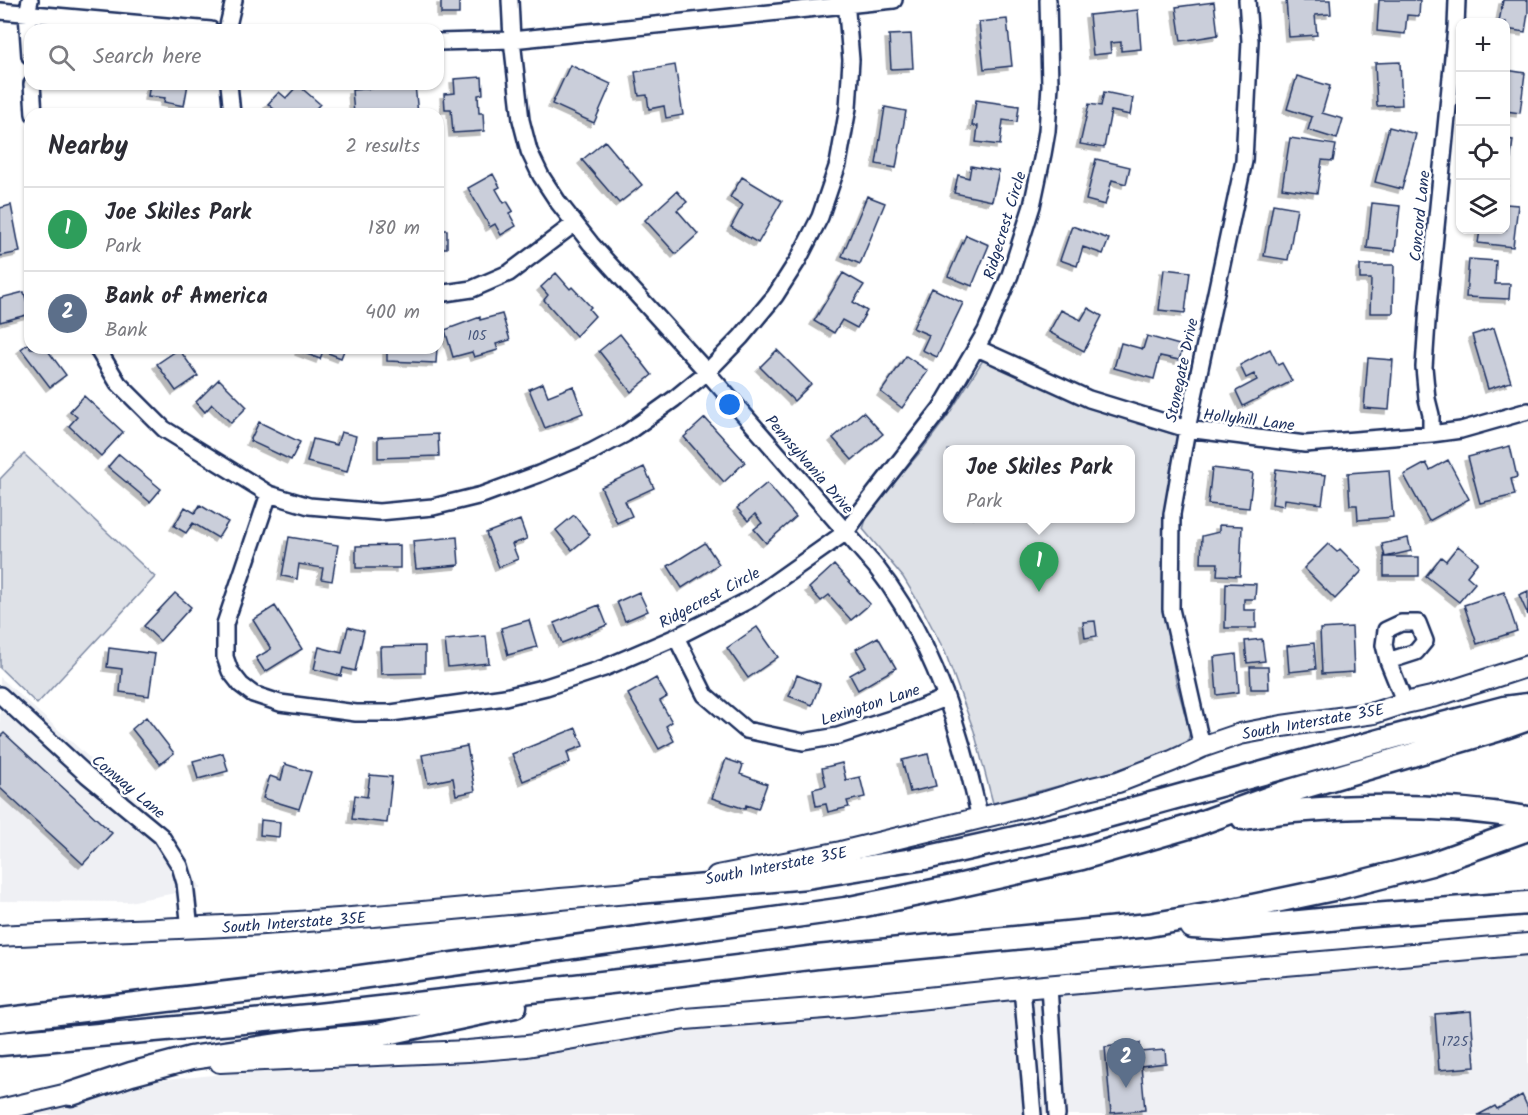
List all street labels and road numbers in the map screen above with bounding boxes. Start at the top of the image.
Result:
street label: Ridgecrest Circle [977,168,1034,283]
street label: Concord Lane [1403,169,1438,263]
street label: Stonegate Drive [1159,316,1206,425]
street label: Hollyhill Lane [1202,402,1296,438]
street label: Pennsylvania Drive [758,410,859,520]
street label: Ridgecrest Circle [654,561,765,636]
street label: Lexington Lane [818,678,923,733]
street label: South Interstate 35E [1240,698,1387,747]
street label: Conway Lane [86,749,170,825]
street label: South Interstate 35E [703,840,850,893]
street label: South Interstate 35E [221,906,368,941]

